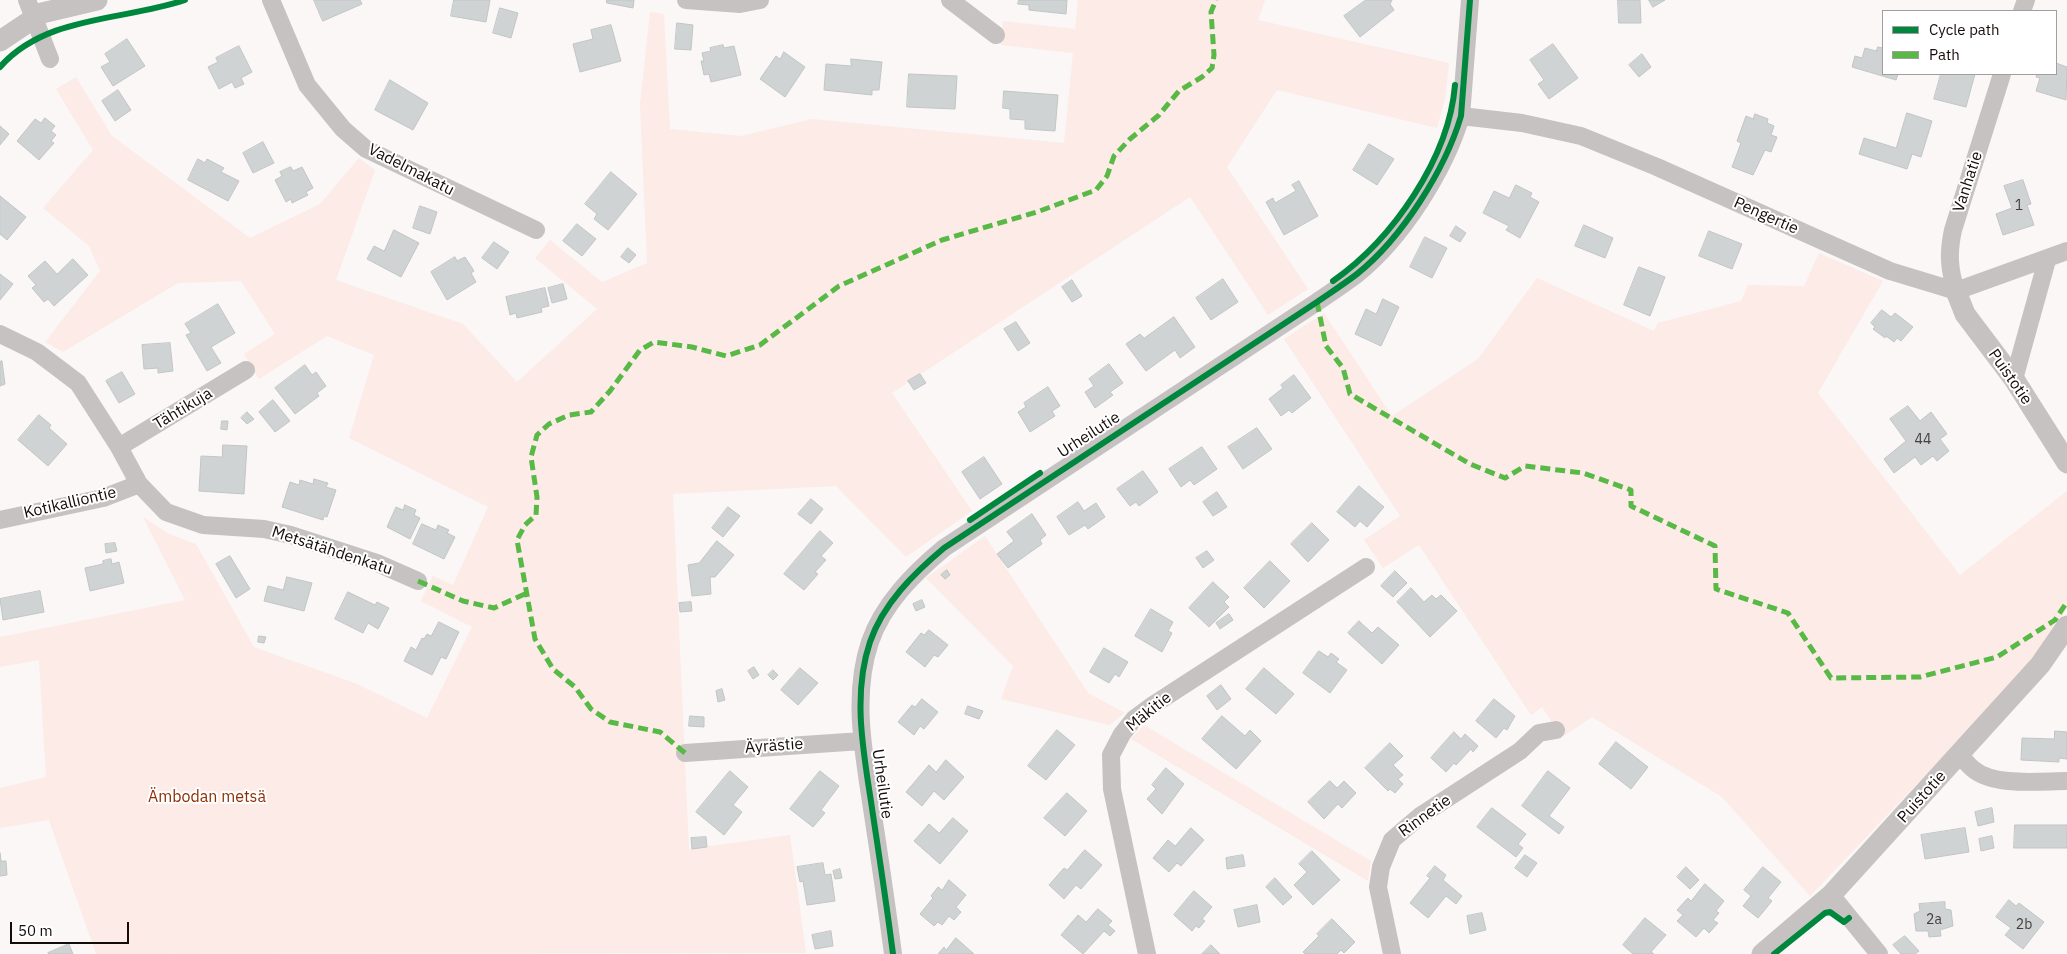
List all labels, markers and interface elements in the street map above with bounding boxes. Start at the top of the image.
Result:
legend [1882,10,2057,75]
text: Cycle path [1929,20,2000,39]
text: Path [1929,45,1960,64]
street label: Vadelmakatu [365,140,457,200]
street label: Vanhatie [1949,149,1987,215]
street label: Pengertie [1731,193,1801,239]
house number: 1 [2015,198,2023,214]
street label: Puistotie [1984,346,2036,408]
street label: Tähtikuja [150,384,216,434]
street label: Urheilutie [1054,408,1124,462]
house number: 44 [1915,432,1931,448]
street label: Kotikalliontie [22,483,118,523]
street label: Metsätähdenkatu [269,522,395,580]
street label: Mäkitie [1123,688,1175,736]
street label: Äyrästie [744,734,804,758]
street label: Urheilutie [868,748,896,820]
street label: Puistotie [1894,767,1950,827]
park label: Ämbodan metsä [148,787,266,807]
street label: Rinnetie [1395,791,1455,841]
scale bar [12,912,131,944]
house number: 2a [1926,912,1942,928]
house number: 2b [2016,917,2032,933]
text: 50 m [18,921,53,940]

